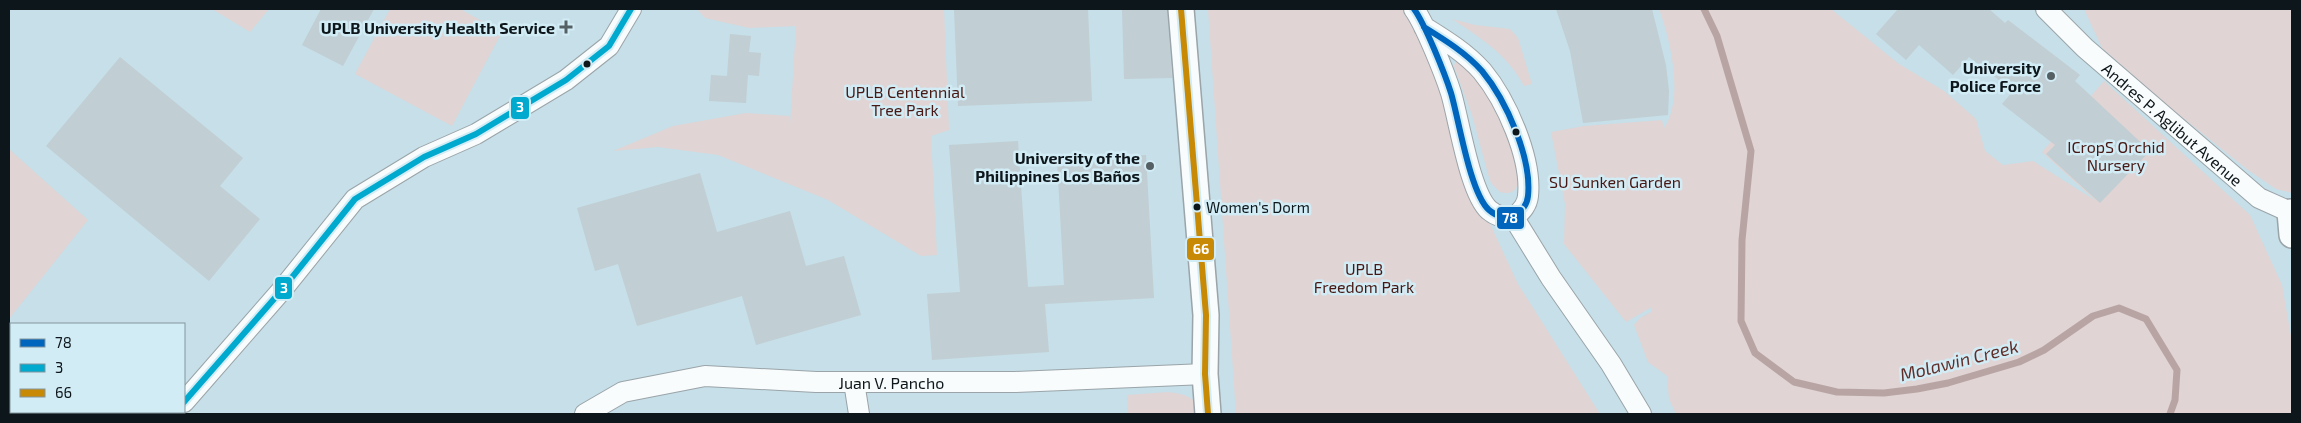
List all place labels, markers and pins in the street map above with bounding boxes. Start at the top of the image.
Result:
place label: UPLB University Health Service [321,18,555,38]
marker: UPLB University Health Service [559,20,573,34]
place label: University Police Force [1950,58,2041,95]
unlabelled marker [582,59,592,69]
marker: University Police Force [2045,70,2057,82]
unlabelled marker [1511,127,1521,137]
place label: University of the Philippines Los Baños [975,148,1140,185]
marker: University of the Philippines Los Baños [1144,160,1156,172]
place label: Women's Dorm [1206,198,1310,216]
marker: Women's Dorm [1192,202,1202,212]

